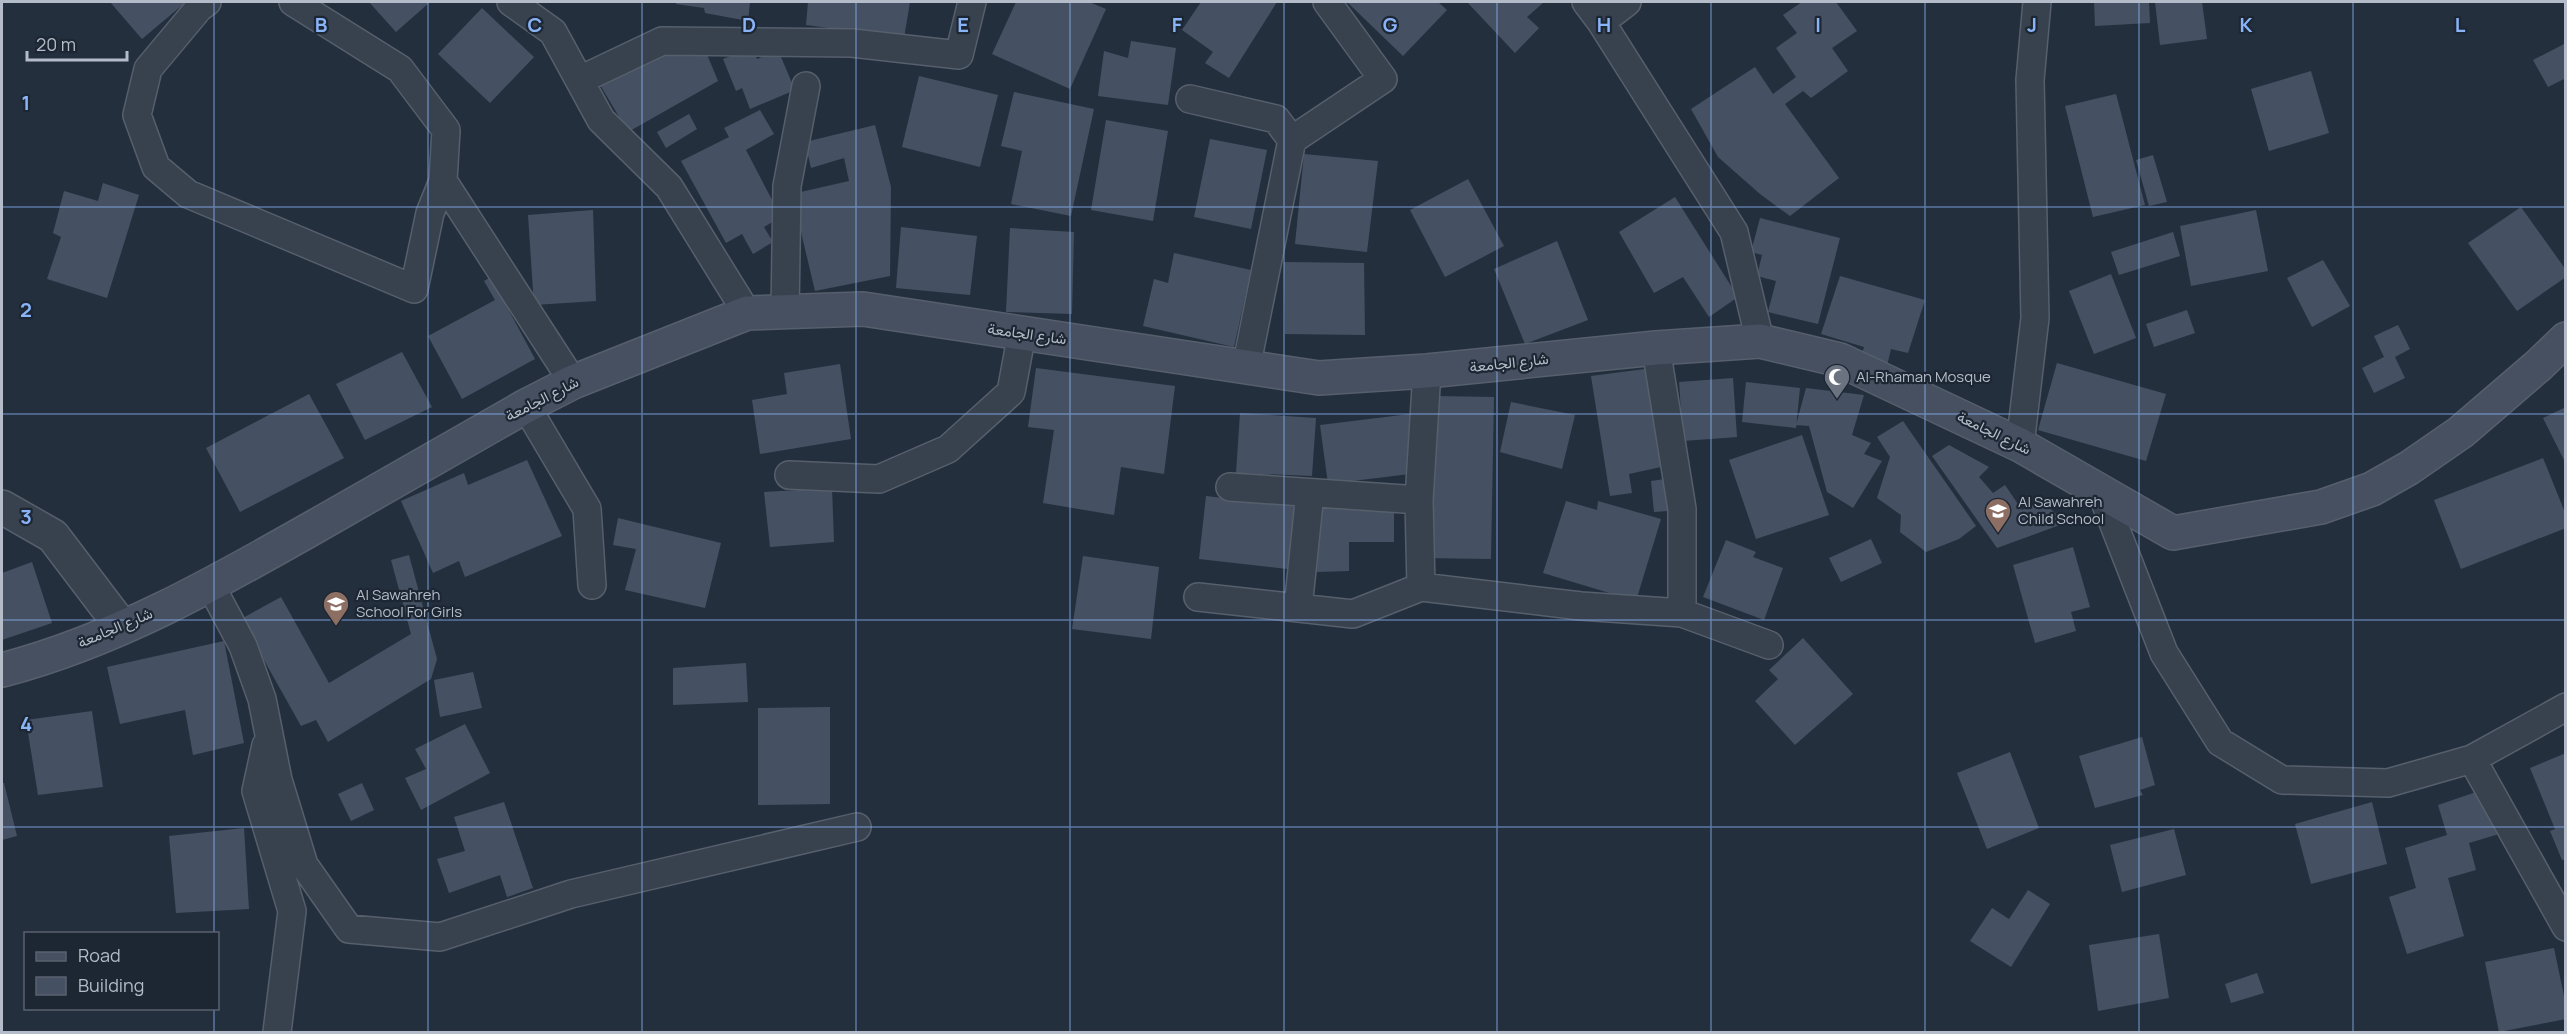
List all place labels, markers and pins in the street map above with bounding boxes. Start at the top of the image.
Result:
mosque icon: Al-Rhaman Mosque [1822,362,1852,400]
place label: Al-Rhaman Mosque [1856,366,1991,387]
place label: Al Sawahreh Child School [2018,491,2104,529]
school or university icon: Al Sawahreh Child School [1983,496,2013,534]
place label: Al Sawahreh School For Girls [356,584,462,622]
school or university icon: Al Sawahreh School For Girls [321,589,351,627]

